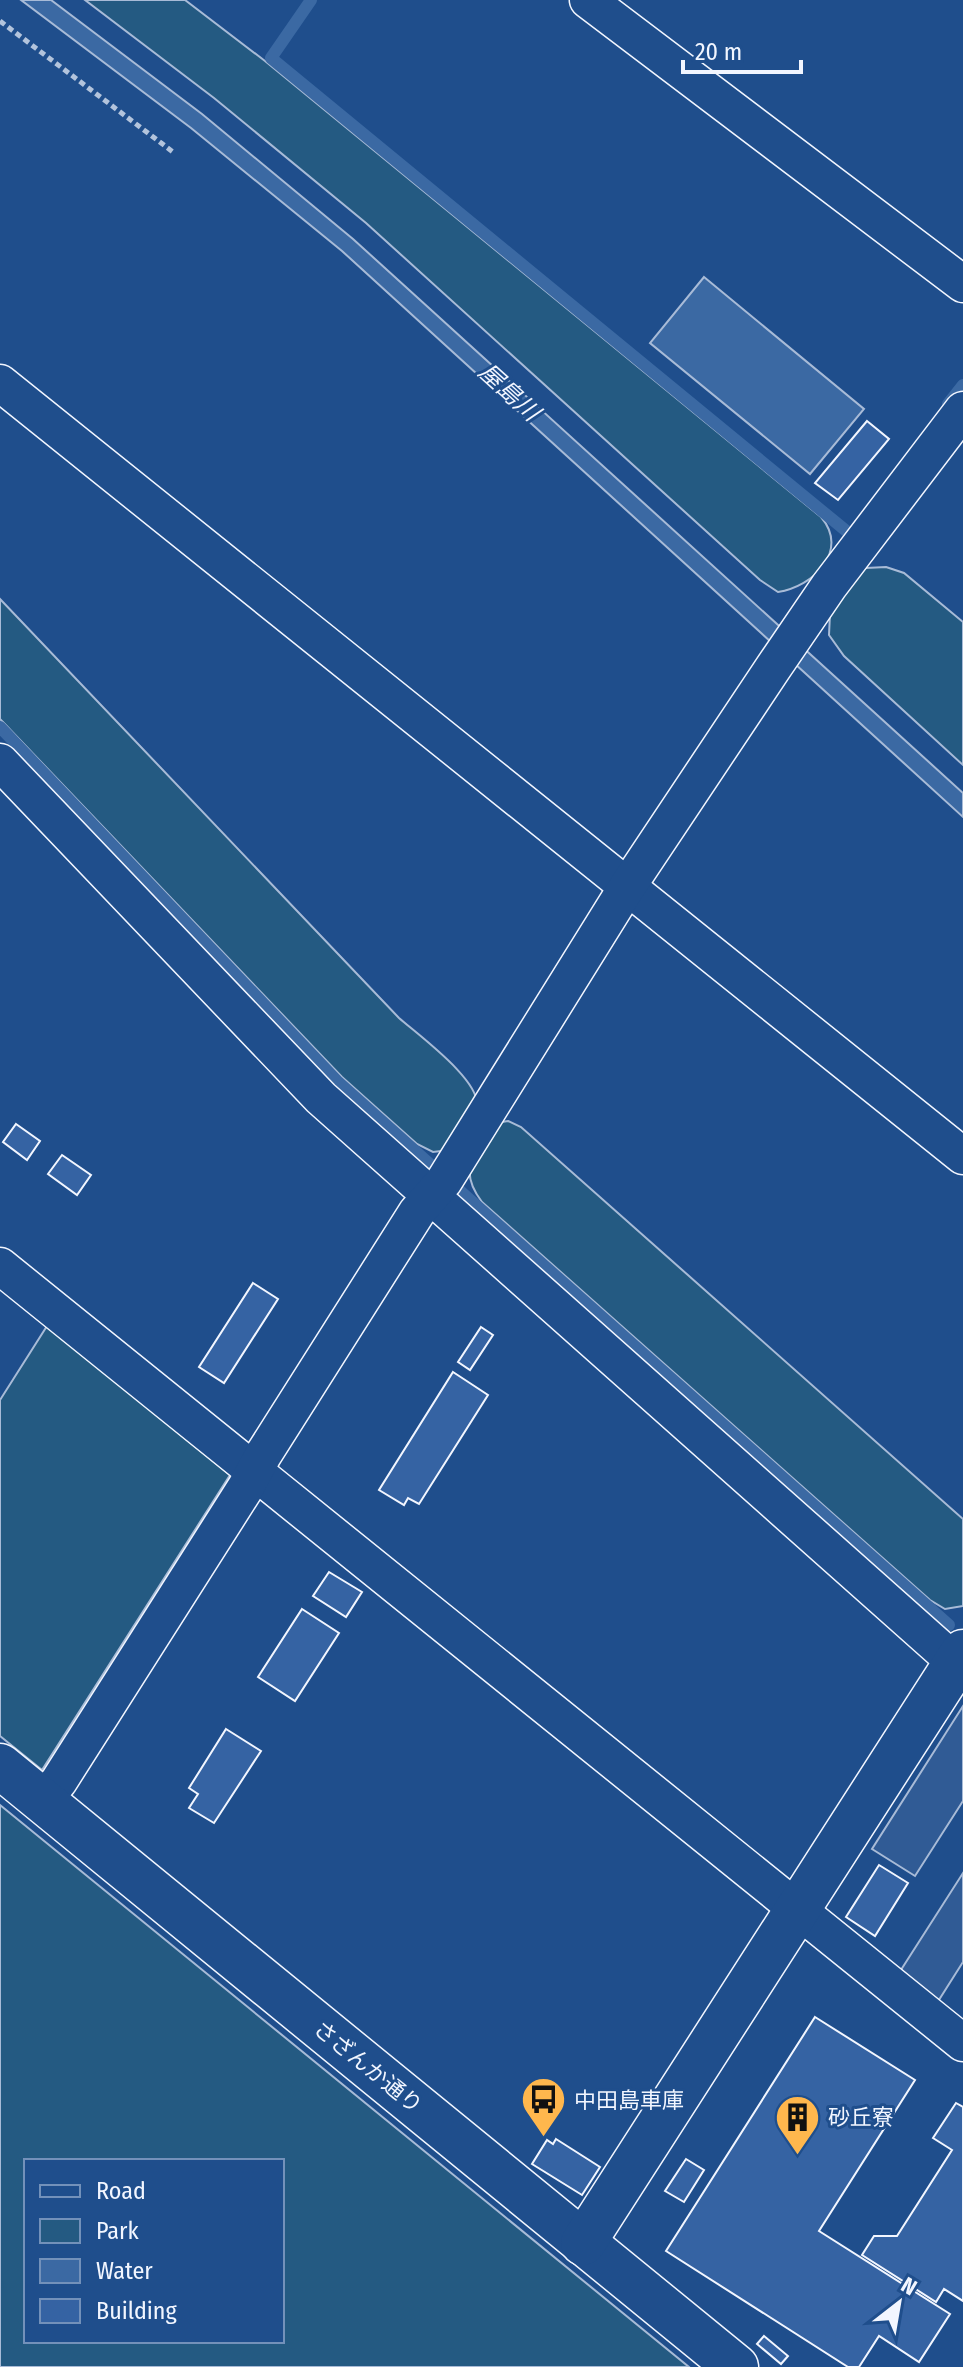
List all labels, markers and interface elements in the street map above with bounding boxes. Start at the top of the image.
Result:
scale bar [683,24,801,74]
text: 20 m [695,38,742,66]
water label: 屋島川 [473,358,547,429]
street label: さざんか通り [308,2015,428,2119]
bus stop icon: 中田島車庫 [519,2076,567,2139]
place label: 中田島車庫 [574,2087,684,2114]
building icon: 砂丘寮 [773,2093,821,2156]
place label: 砂丘寮 [828,2104,894,2131]
legend [24,2159,284,2343]
text: Road [96,2177,146,2205]
text: Park [96,2217,139,2245]
text: Water [96,2257,153,2285]
north arrow [859,2263,939,2343]
text: N [896,2271,922,2301]
text: Building [96,2297,178,2325]

